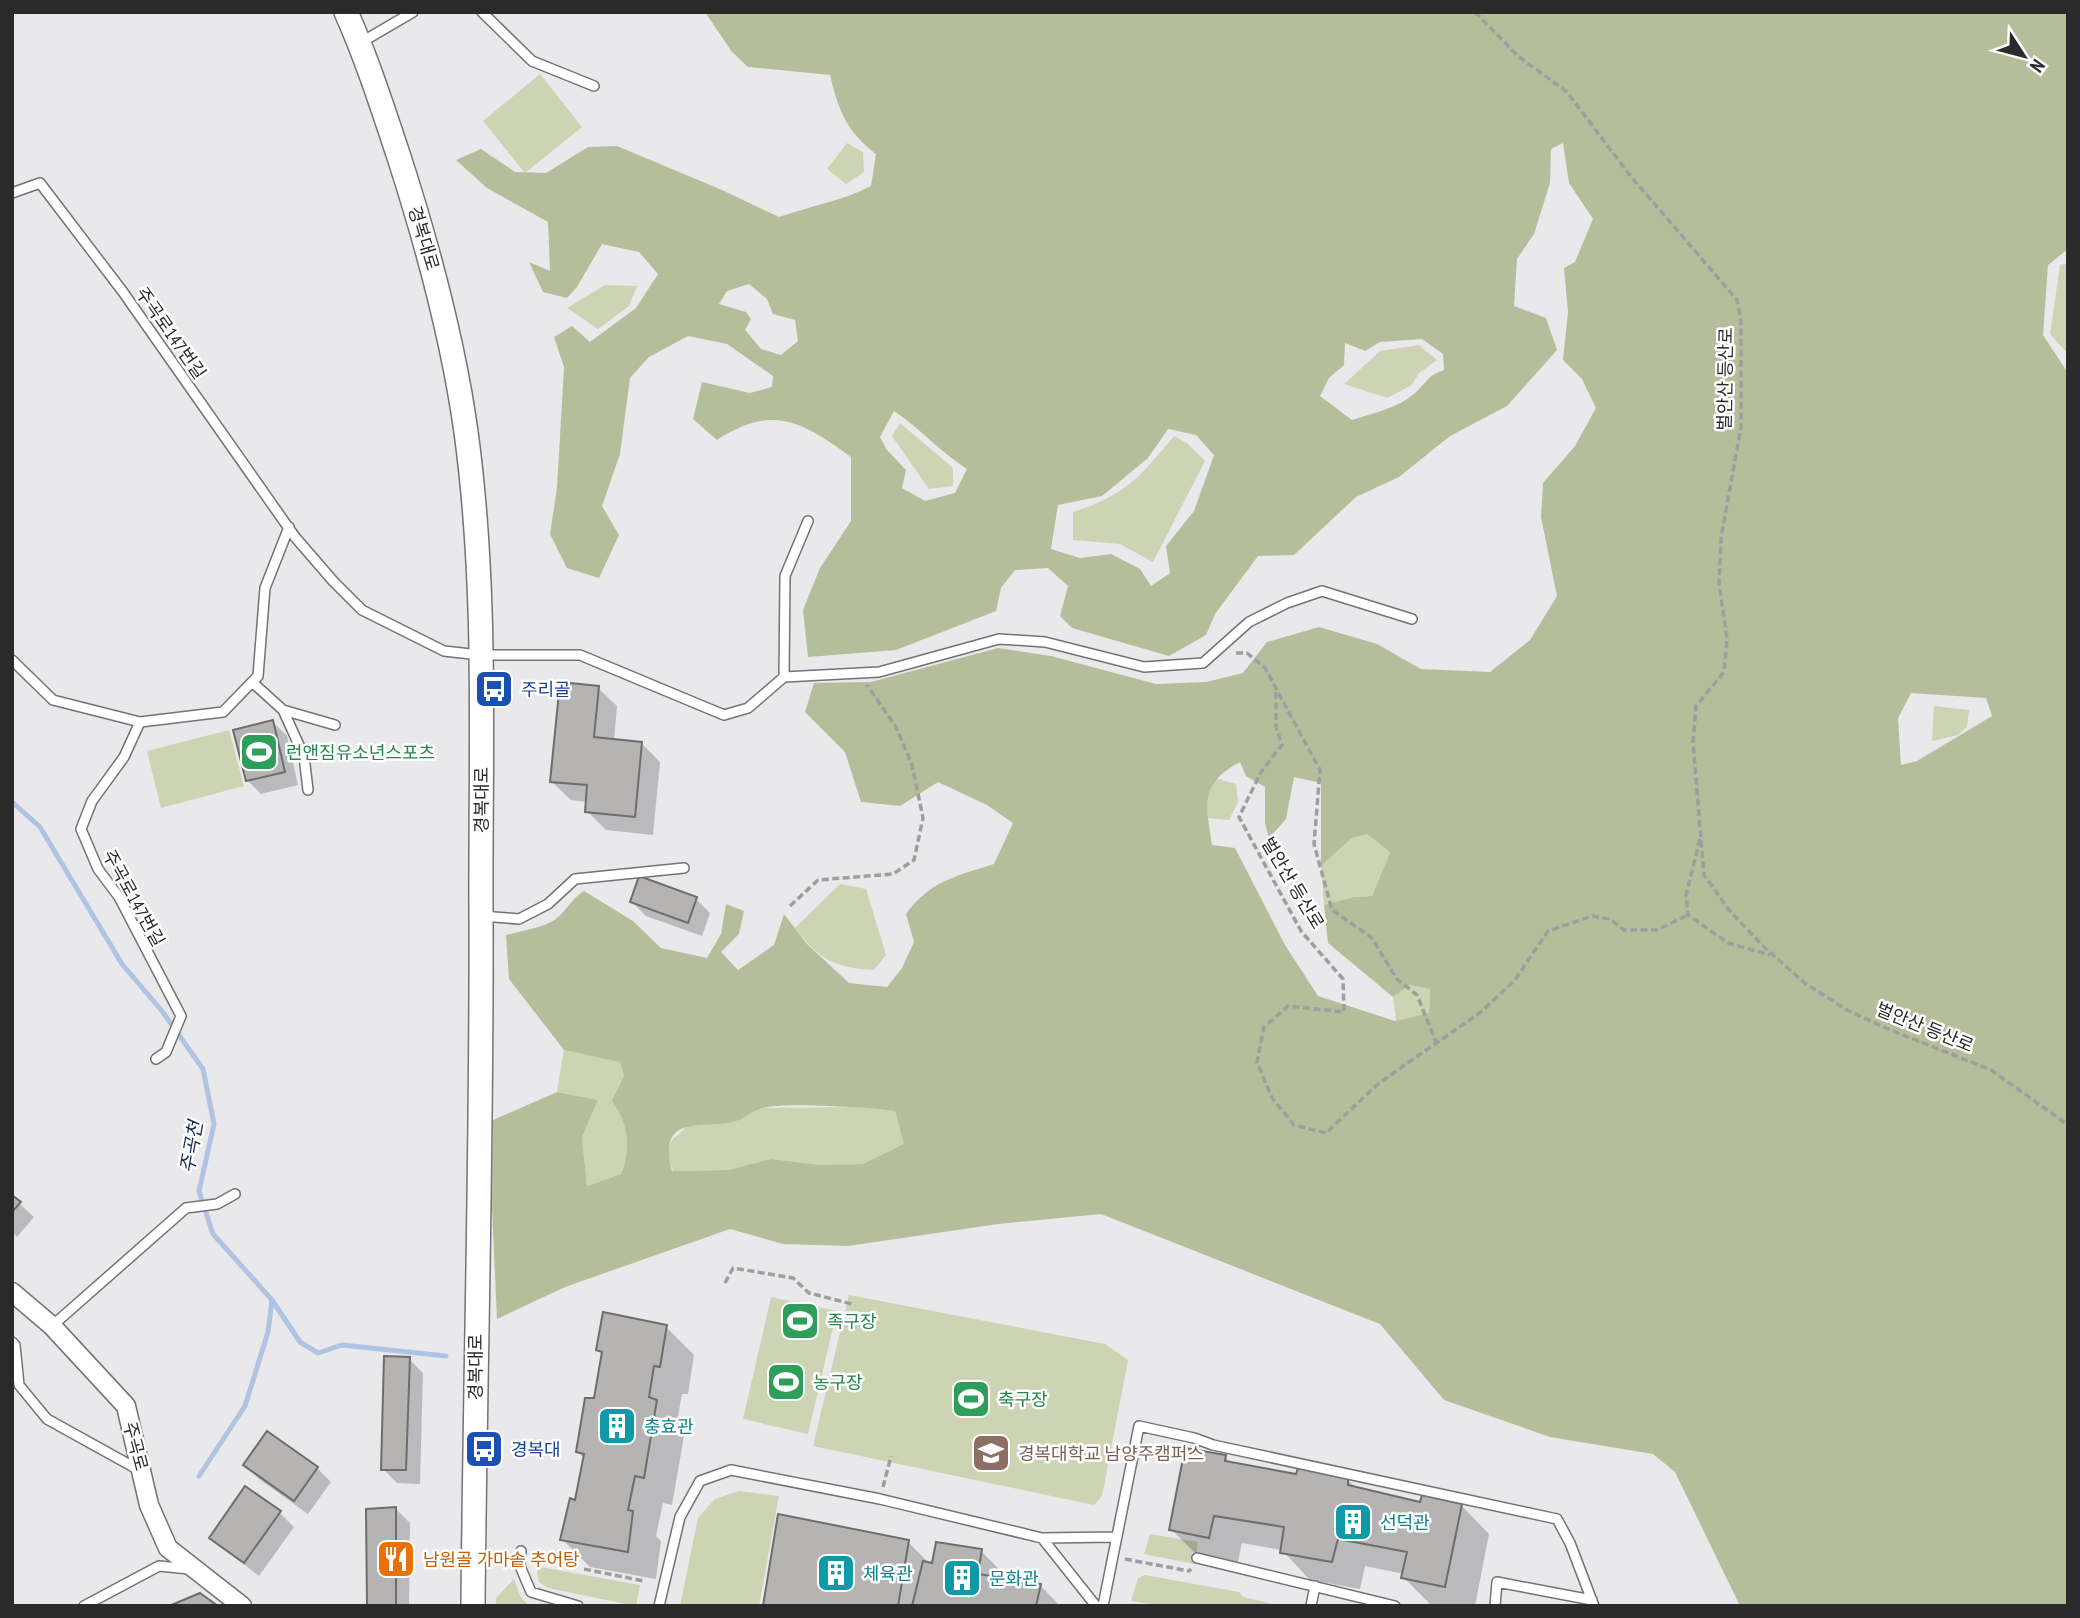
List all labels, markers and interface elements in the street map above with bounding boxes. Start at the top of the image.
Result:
north arrow [1989,21,2059,91]
text: N [2025,55,2050,77]
street label: 경복대로 [403,203,445,273]
street label: 주곡로147번길 [131,283,211,383]
street label: 벌안산 등산로 [1713,327,1737,431]
bus stop icon: 주리골 [473,668,515,710]
place label: 주리골 [521,678,571,701]
sports icon: 런앤짐유소년스포츠 [238,731,280,773]
place label: 런앤짐유소년스포츠 [286,741,435,764]
street label: 경복대로 [470,767,493,833]
street label: 벌안산 등산로 [1257,833,1329,933]
street label: 주곡로147번길 [98,846,170,950]
street label: 벌안산 등산로 [1873,997,1977,1057]
water label: 주곡천 [175,1118,208,1175]
sports icon: 족구장 [779,1300,821,1342]
place label: 족구장 [827,1310,877,1333]
street label: 경복대로 [464,1334,487,1400]
sports icon: 농구장 [765,1361,807,1403]
place label: 농구장 [813,1371,863,1394]
sports icon: 축구장 [950,1378,992,1420]
place label: 축구장 [998,1388,1048,1411]
building icon: 충효관 [596,1405,638,1447]
place label: 충효관 [644,1415,694,1438]
street label: 주곡로 [118,1419,154,1473]
bus stop icon: 경복대 [463,1428,505,1470]
school or university icon: 경복대학교 남양주캠퍼스 [970,1432,1012,1474]
place label: 경복대 [511,1438,561,1461]
place label: 경복대학교 남양주캠퍼스 [1018,1442,1204,1465]
building icon: 선덕관 [1332,1501,1374,1543]
place label: 선덕관 [1380,1511,1430,1534]
restaurant icon: 남원골 가마솥 추어탕 [375,1538,417,1580]
place label: 남원골 가마솥 추어탕 [423,1548,580,1571]
building icon: 체육관 [815,1552,857,1594]
building icon: 문화관 [941,1557,983,1599]
place label: 체육관 [863,1562,913,1585]
place label: 문화관 [989,1567,1039,1590]

